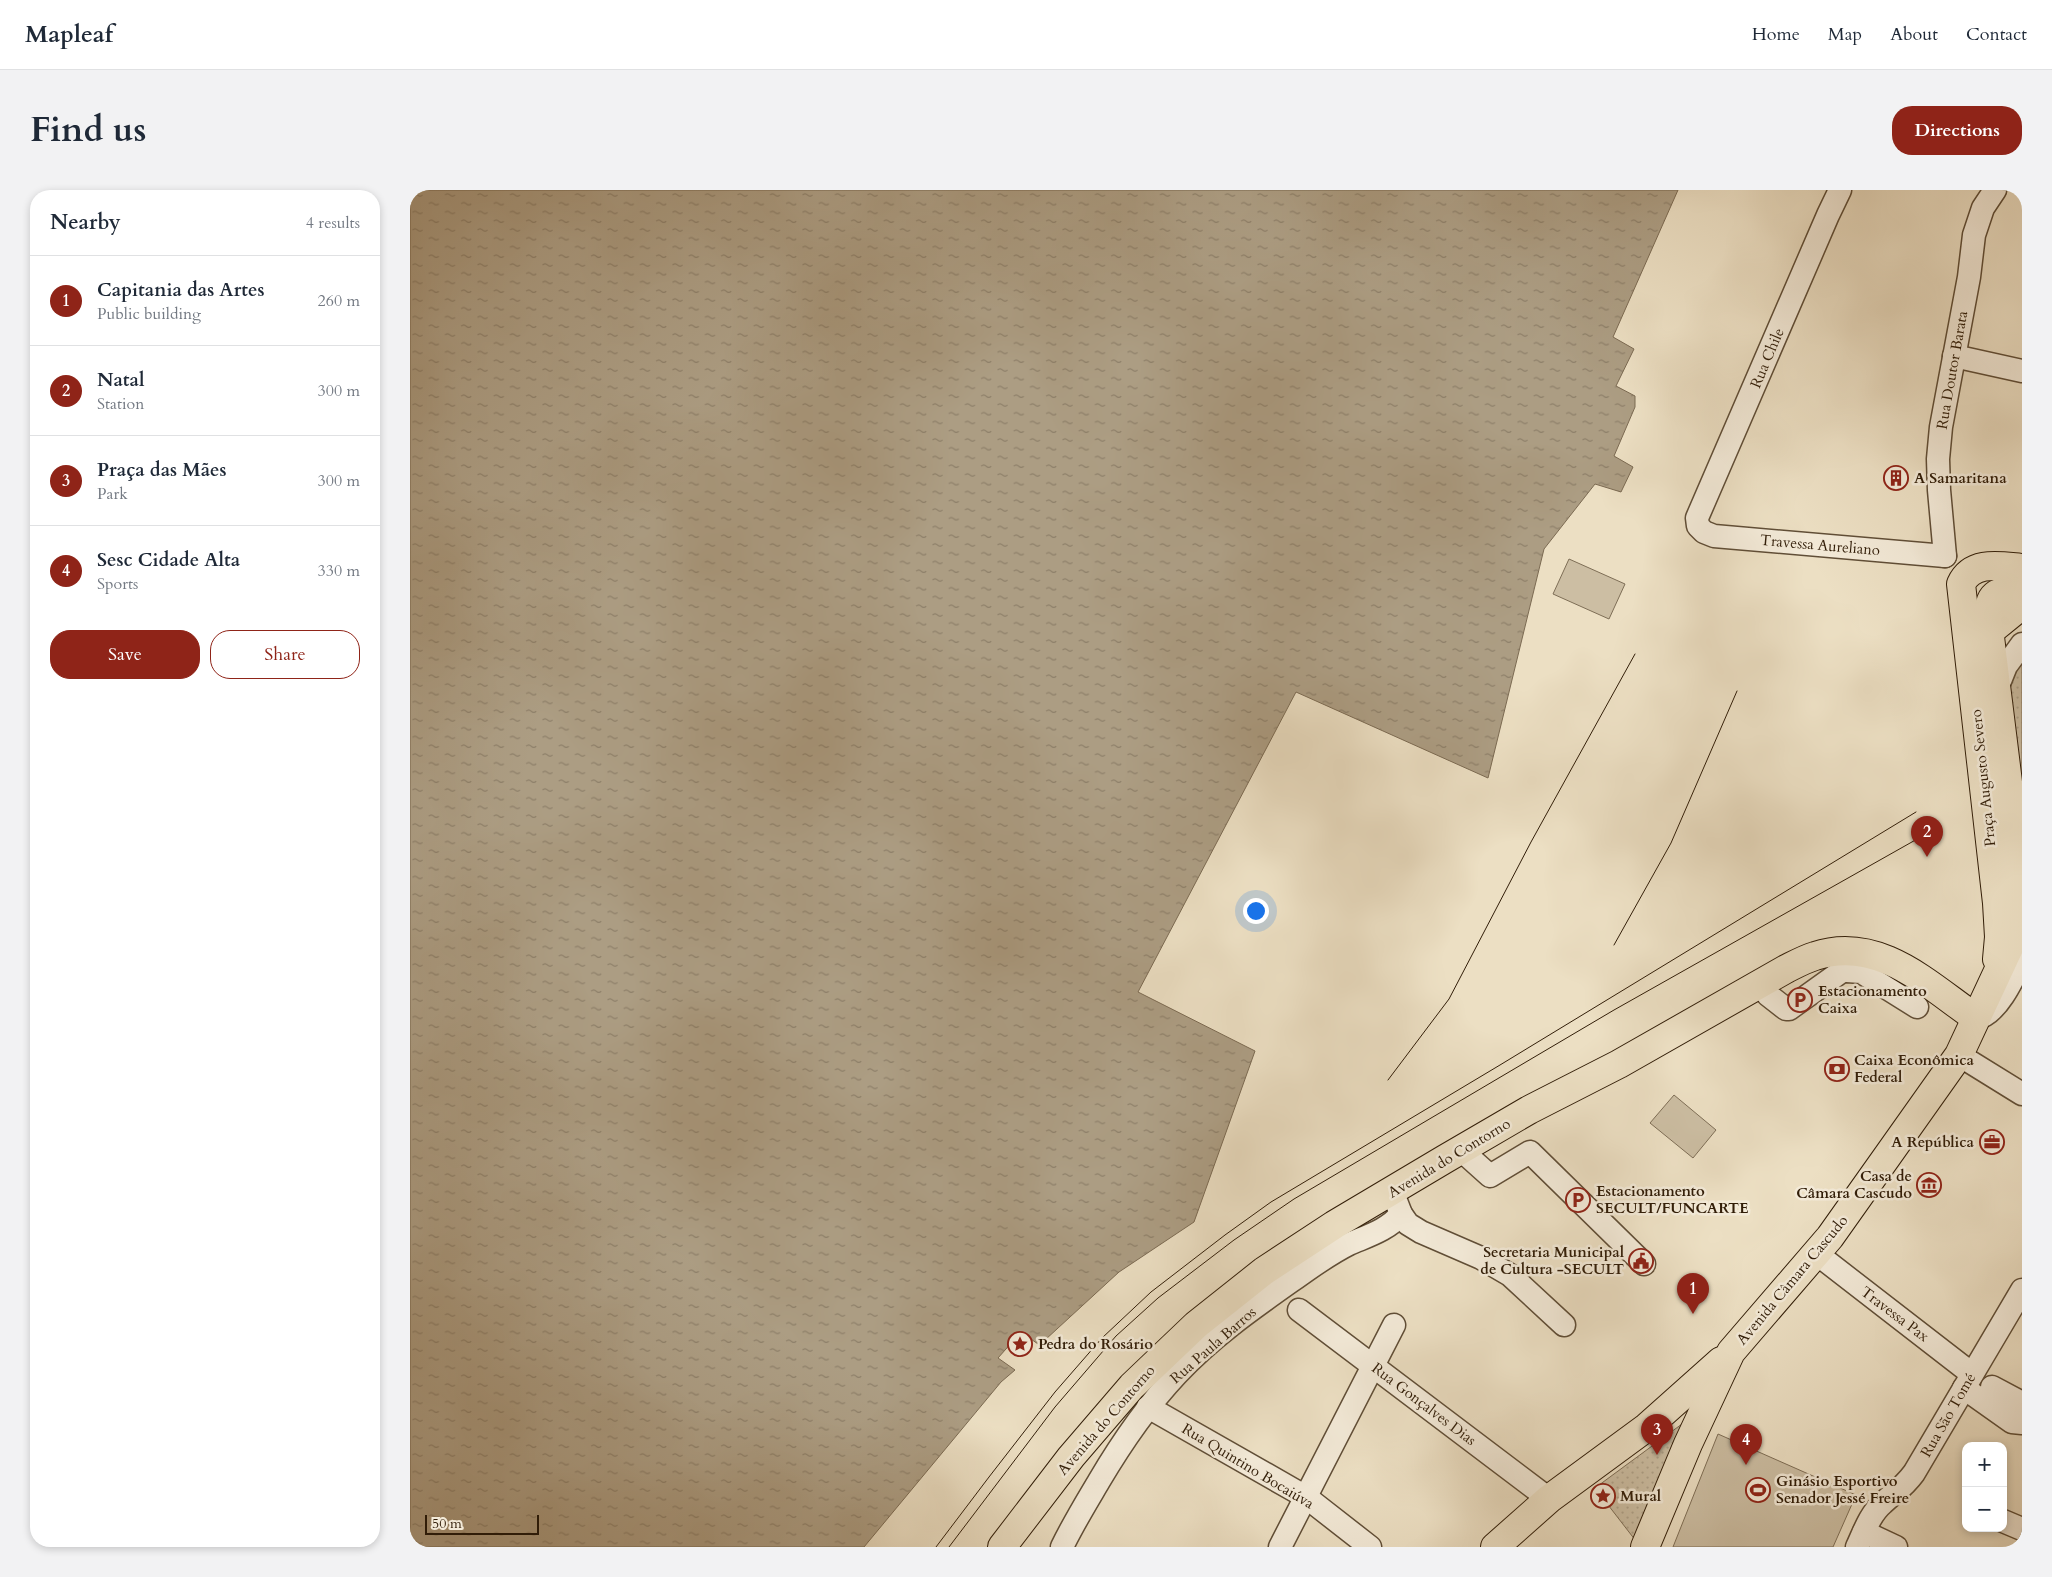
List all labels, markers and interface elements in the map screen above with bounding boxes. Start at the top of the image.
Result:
text: Mapleaf [25,18,113,51]
text: Home [1752,22,1800,47]
text: Map [1828,22,1862,47]
text: About [1890,22,1938,47]
text: Contact [1966,22,2027,47]
text: Find us [30,106,146,154]
button: Directions [1892,106,2022,155]
text: Nearby [50,208,121,237]
text: 4 results [306,212,360,234]
text: Capitania das Artes [97,277,264,303]
text: 1 [62,290,70,312]
text: 260 m [318,290,360,312]
text: Public building [97,303,201,325]
street label: Rua Doutor Barata [1932,309,1972,431]
street label: Rua Chile [1745,325,1789,391]
text: Natal [97,367,144,393]
text: 2 [62,380,70,402]
text: 300 m [318,380,360,402]
text: Station [97,393,144,415]
text: Praça das Mães [97,457,227,483]
building icon: A Samaritana [1883,465,1909,491]
place label: A Samaritana [1914,468,2007,488]
text: 3 [62,470,70,492]
text: 300 m [318,470,360,492]
text: Park [97,483,128,505]
street label: Travessa Aureliano [1759,530,1881,560]
text: Sesc Cidade Alta [97,547,240,573]
text: 4 [62,560,70,582]
text: 330 m [318,560,360,582]
text: Sports [97,573,138,595]
button: Save [50,630,200,679]
button: Share [210,630,360,679]
street label: Praça Augusto Severo [1966,708,2000,848]
pin: 2 [1911,816,1943,857]
your location [1243,898,1269,924]
place label: Estacionamento Caixa [1818,981,1927,1018]
parking icon: Estacionamento Caixa [1787,987,1813,1013]
place label: Caixa Econômica Federal [1854,1050,1975,1087]
bank icon: Caixa Econômica Federal [1824,1056,1850,1082]
street label: Avenida do Contorno [1384,1114,1514,1202]
office icon: A República [1979,1129,2005,1155]
place label: A República [1891,1132,1975,1152]
place label: Casa de Câmara Cascudo [1796,1166,1912,1203]
museum icon: Casa de Câmara Cascudo [1916,1172,1942,1198]
place label: Estacionamento SECULT/FUNCARTE [1596,1181,1749,1218]
parking icon: Estacionamento SECULT/FUNCARTE [1565,1187,1591,1213]
street label: Avenida Câmara Cascudo [1732,1211,1852,1349]
place label: Secretaria Municipal de Cultura -SECULT [1480,1242,1625,1279]
public building icon: Secretaria Municipal de Cultura -SECULT [1628,1248,1654,1274]
pin: 1 [1677,1273,1709,1314]
street label: Travessa Pax [1857,1282,1934,1347]
street label: Rua Paula Barros [1166,1302,1260,1388]
place icon: Pedra do Rosário [1007,1331,1033,1357]
place label: Pedra do Rosário [1038,1334,1153,1354]
street label: Rua Gonçalves Dias [1368,1358,1480,1450]
street label: Avenida do Contorno [1053,1361,1159,1479]
street label: Rua São Tomé [1916,1369,1980,1461]
pin: 3 [1641,1414,1673,1455]
street label: Rua Quintino Bocaiúva [1178,1419,1318,1514]
pin: 4 [1730,1424,1762,1465]
map controls [1962,1442,2007,1532]
button: + [1962,1442,2007,1487]
place label: Ginásio Esportivo Senador Jessé Freire [1776,1471,1909,1508]
sports icon: Ginásio Esportivo Senador Jessé Freire [1745,1477,1771,1503]
place icon: Mural [1590,1483,1616,1509]
place label: Mural [1620,1486,1662,1506]
button: − [1962,1487,2007,1532]
scale bar [425,1512,539,1535]
text: 50 m [432,1514,462,1533]

